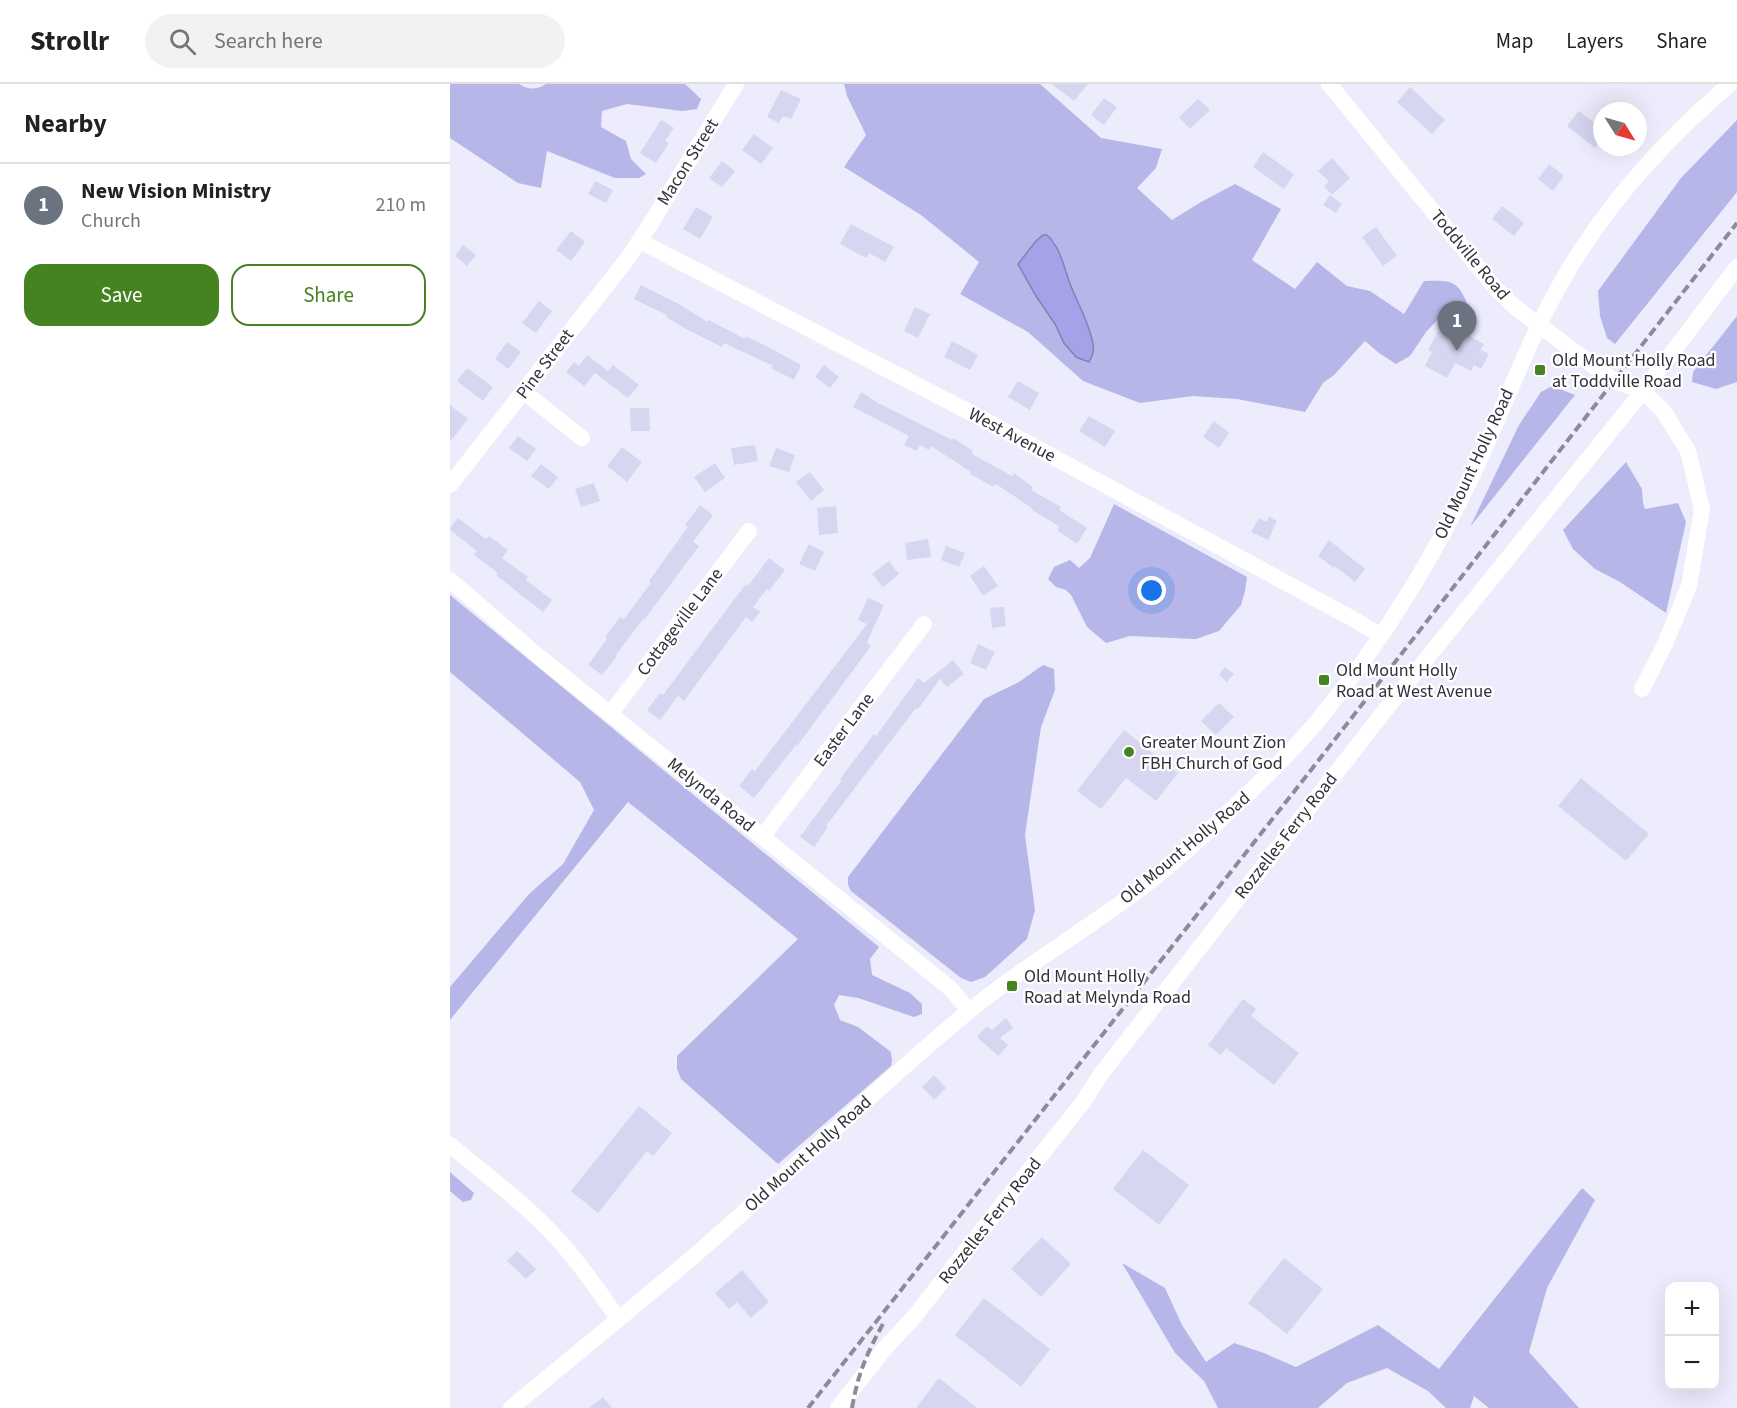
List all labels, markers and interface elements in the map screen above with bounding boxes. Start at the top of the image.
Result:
search box [145,14,565,68]
text: Strollr [30,21,109,61]
icon: search [166,25,199,58]
text: Search here [214,25,323,57]
text: Map [1496,26,1533,56]
text: Layers [1566,26,1623,56]
text: Share [1656,26,1707,56]
north arrow [1593,102,1647,156]
text: Nearby [24,105,107,142]
street label: Macon Street [651,114,725,210]
text: New Vision Ministry [81,175,271,207]
text: 1 [38,191,49,219]
text: 210 m [376,191,426,219]
street label: Toddville Road [1425,204,1515,306]
text: Church [81,207,141,235]
button: Save [24,264,219,326]
button: Share [231,264,426,326]
pin: 1 [1438,302,1476,351]
street label: Pine Street [510,324,580,404]
place label: Old Mount Holly Road at Toddville Road [1552,348,1716,394]
marker: Old Mount Holly Road at Toddville Road [1533,363,1547,377]
street label: Old Mount Holly Road [1428,385,1520,543]
street label: West Avenue [964,402,1060,468]
street label: Cottageville Lane [631,563,729,681]
your location [1137,576,1166,605]
place label: Old Mount Holly Road at West Avenue [1336,658,1492,704]
marker: Old Mount Holly Road at West Avenue [1317,673,1331,687]
street label: Easter Lane [808,688,880,772]
place label: Greater Mount Zion FBH Church of God [1141,730,1286,776]
marker: Greater Mount Zion FBH Church of God [1122,745,1136,759]
street label: Melynda Road [662,752,760,838]
street label: Rozzelles Ferry Road [1229,768,1343,904]
street label: Old Mount Holly Road [1114,786,1256,910]
place label: Old Mount Holly Road at Melynda Road [1024,964,1191,1010]
marker: Old Mount Holly Road at Melynda Road [1005,979,1019,993]
street label: Old Mount Holly Road [739,1090,877,1218]
street label: Rozzelles Ferry Road [933,1153,1047,1289]
map controls [1665,1282,1719,1390]
button: + [1665,1282,1719,1336]
button: − [1665,1336,1719,1390]

